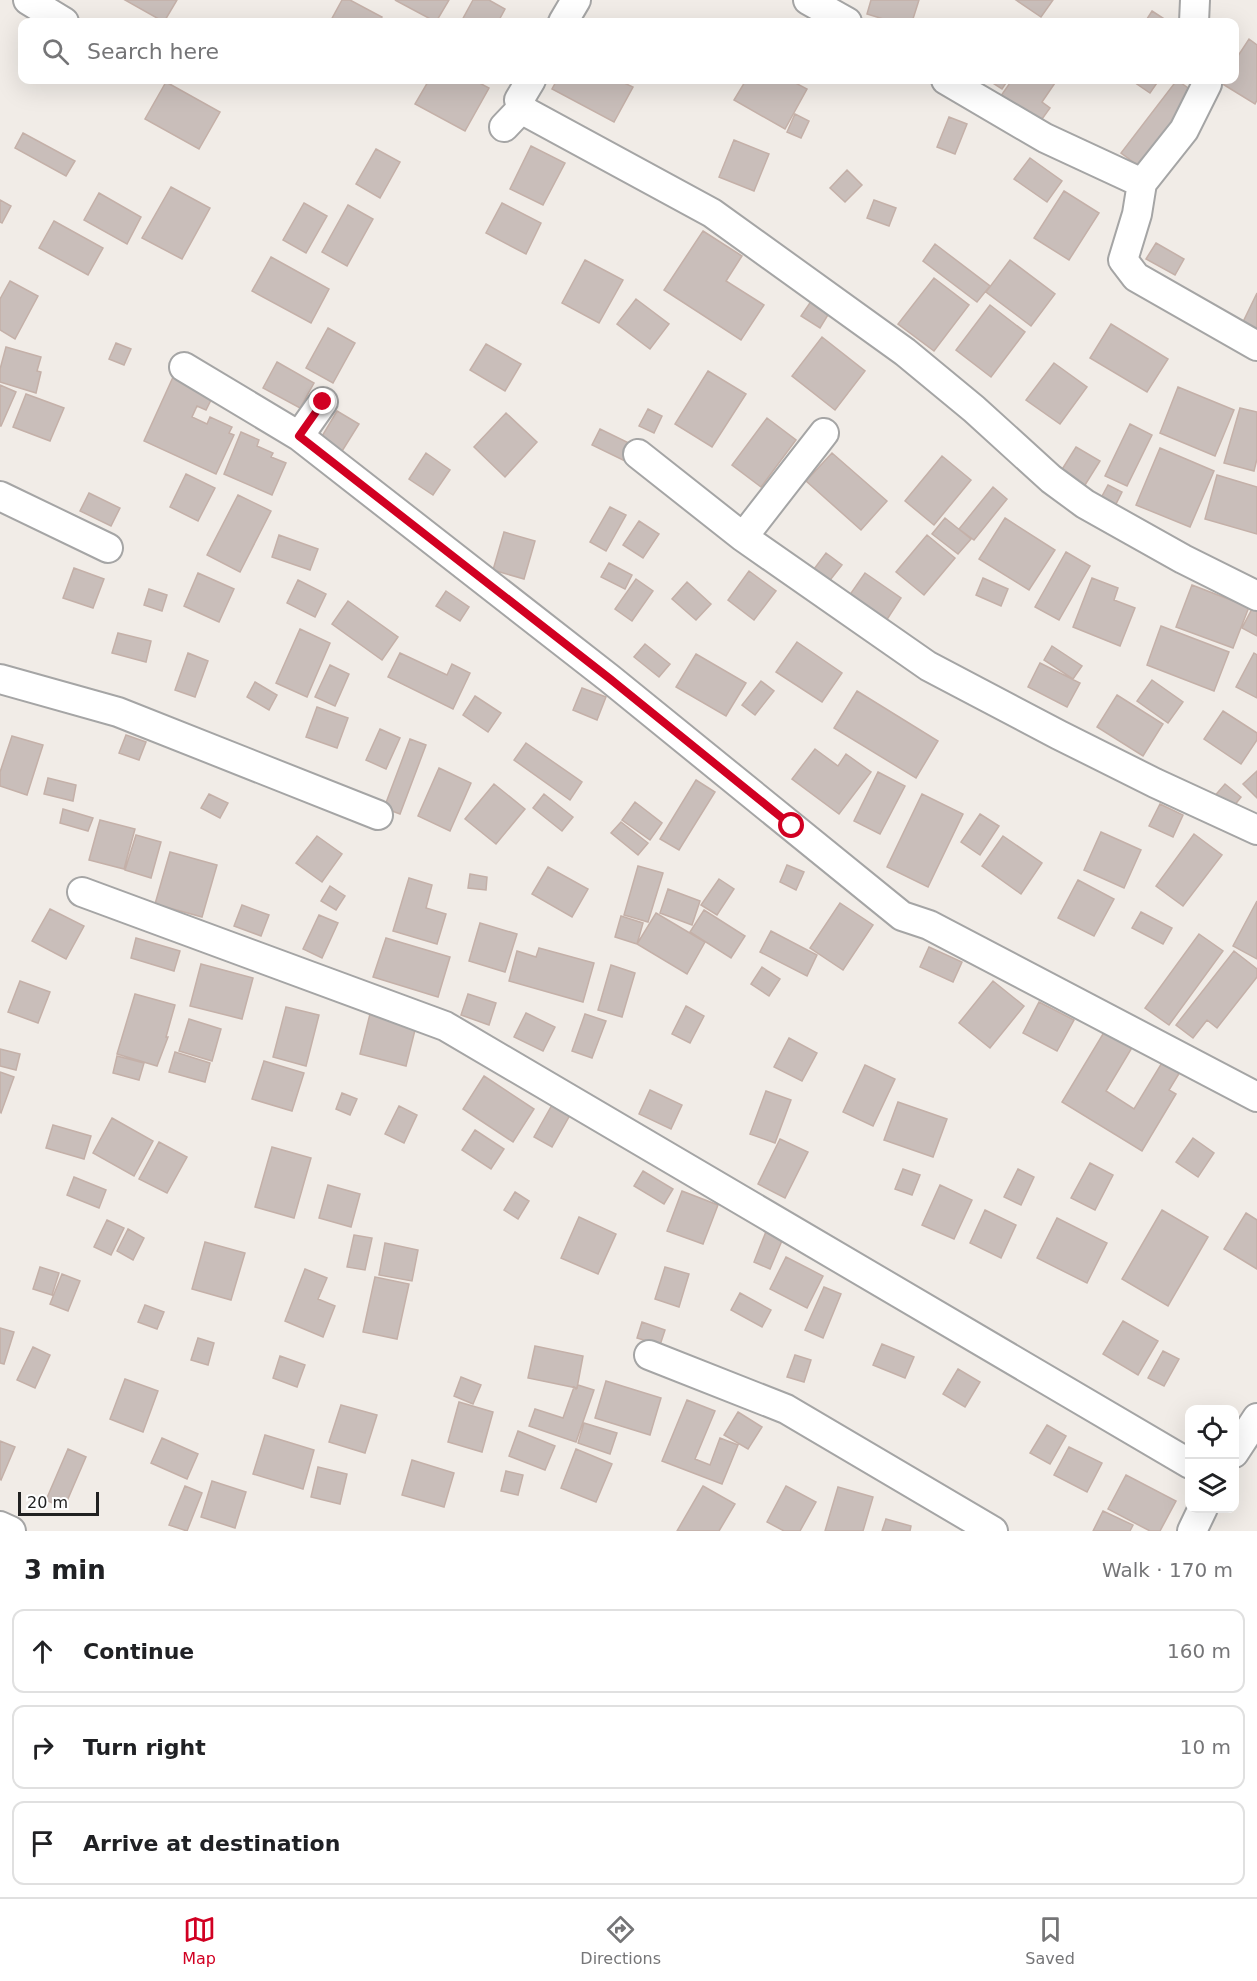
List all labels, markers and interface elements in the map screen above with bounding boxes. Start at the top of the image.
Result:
search box [18,18,1239,84]
icon: search [39,35,72,68]
text: Search here [87,39,219,64]
route end [309,388,335,414]
route start [778,812,804,838]
map controls [1185,1405,1239,1513]
button: locate [1185,1405,1239,1459]
button: layers [1185,1459,1239,1513]
scale bar [18,1489,99,1516]
text: 20 m [27,1493,68,1512]
text: 3 min [24,1555,106,1585]
text: Walk · 170 m [1102,1558,1233,1582]
icon: ahead [26,1635,59,1668]
text: Continue [83,1639,194,1664]
text: 160 m [1167,1639,1231,1663]
icon: right [26,1731,59,1764]
text: Turn right [83,1735,206,1760]
text: 10 m [1180,1735,1231,1759]
icon: arrive [26,1827,59,1860]
text: Arrive at destination [83,1831,340,1856]
tab: Map [182,1913,216,1968]
tab: Directions [580,1913,661,1968]
tab: Saved [1025,1913,1075,1968]

